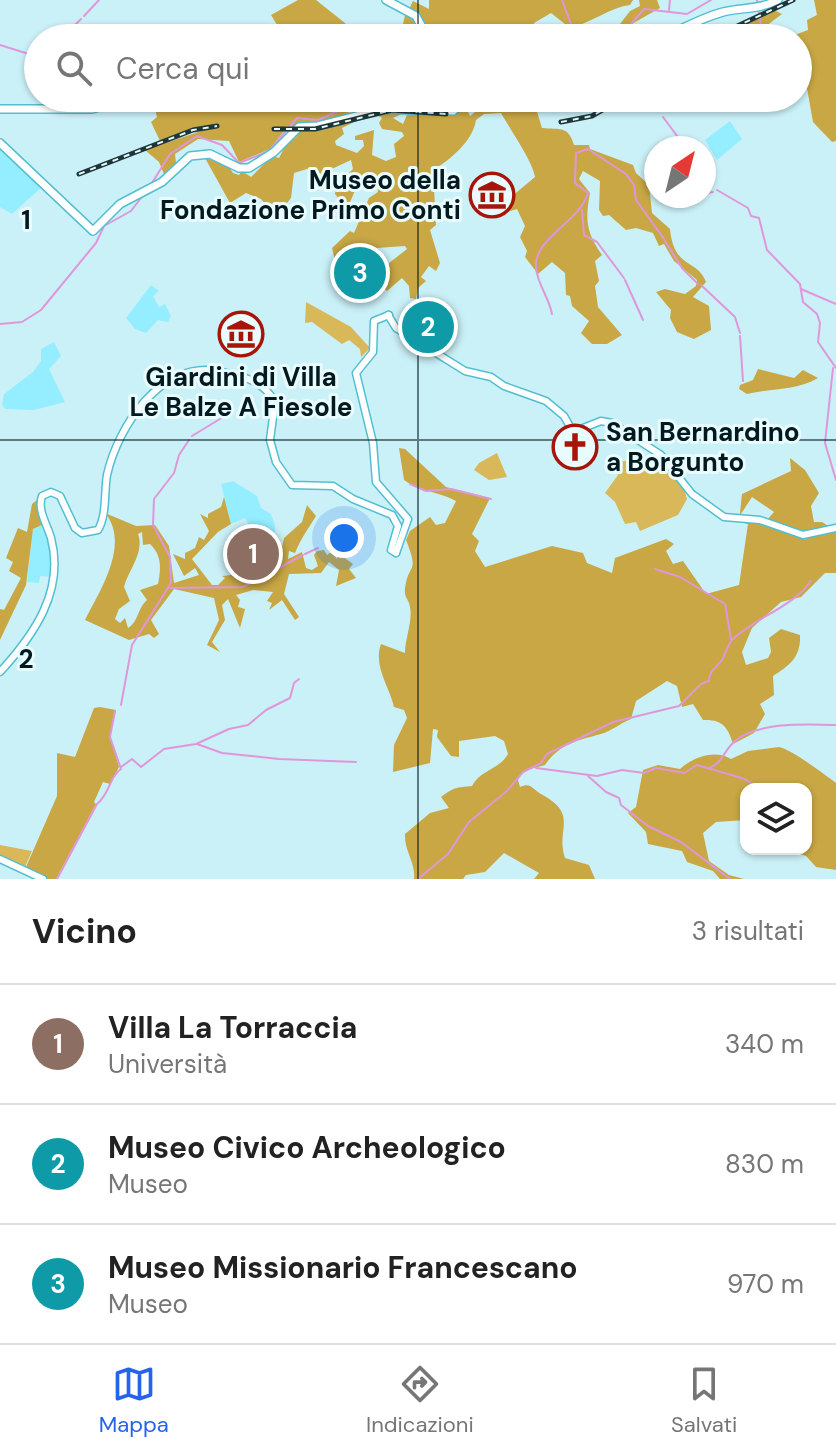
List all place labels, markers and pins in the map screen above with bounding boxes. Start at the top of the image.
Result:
place label: Museo della Fondazione Primo Conti [160,163,461,227]
museum icon: Museo della Fondazione Primo Conti [468,171,516,219]
pin: 3 [334,243,386,303]
pin: 2 [402,297,454,357]
museum icon: Giardini di Villa Le Balze A Fiesole [217,310,265,358]
place label: Giardini di Villa Le Balze A Fiesole [129,360,353,424]
place label: San Bernardino a Borgunto [606,415,800,479]
church icon: San Bernardino a Borgunto [551,423,599,471]
pin: 1 [227,524,279,584]

